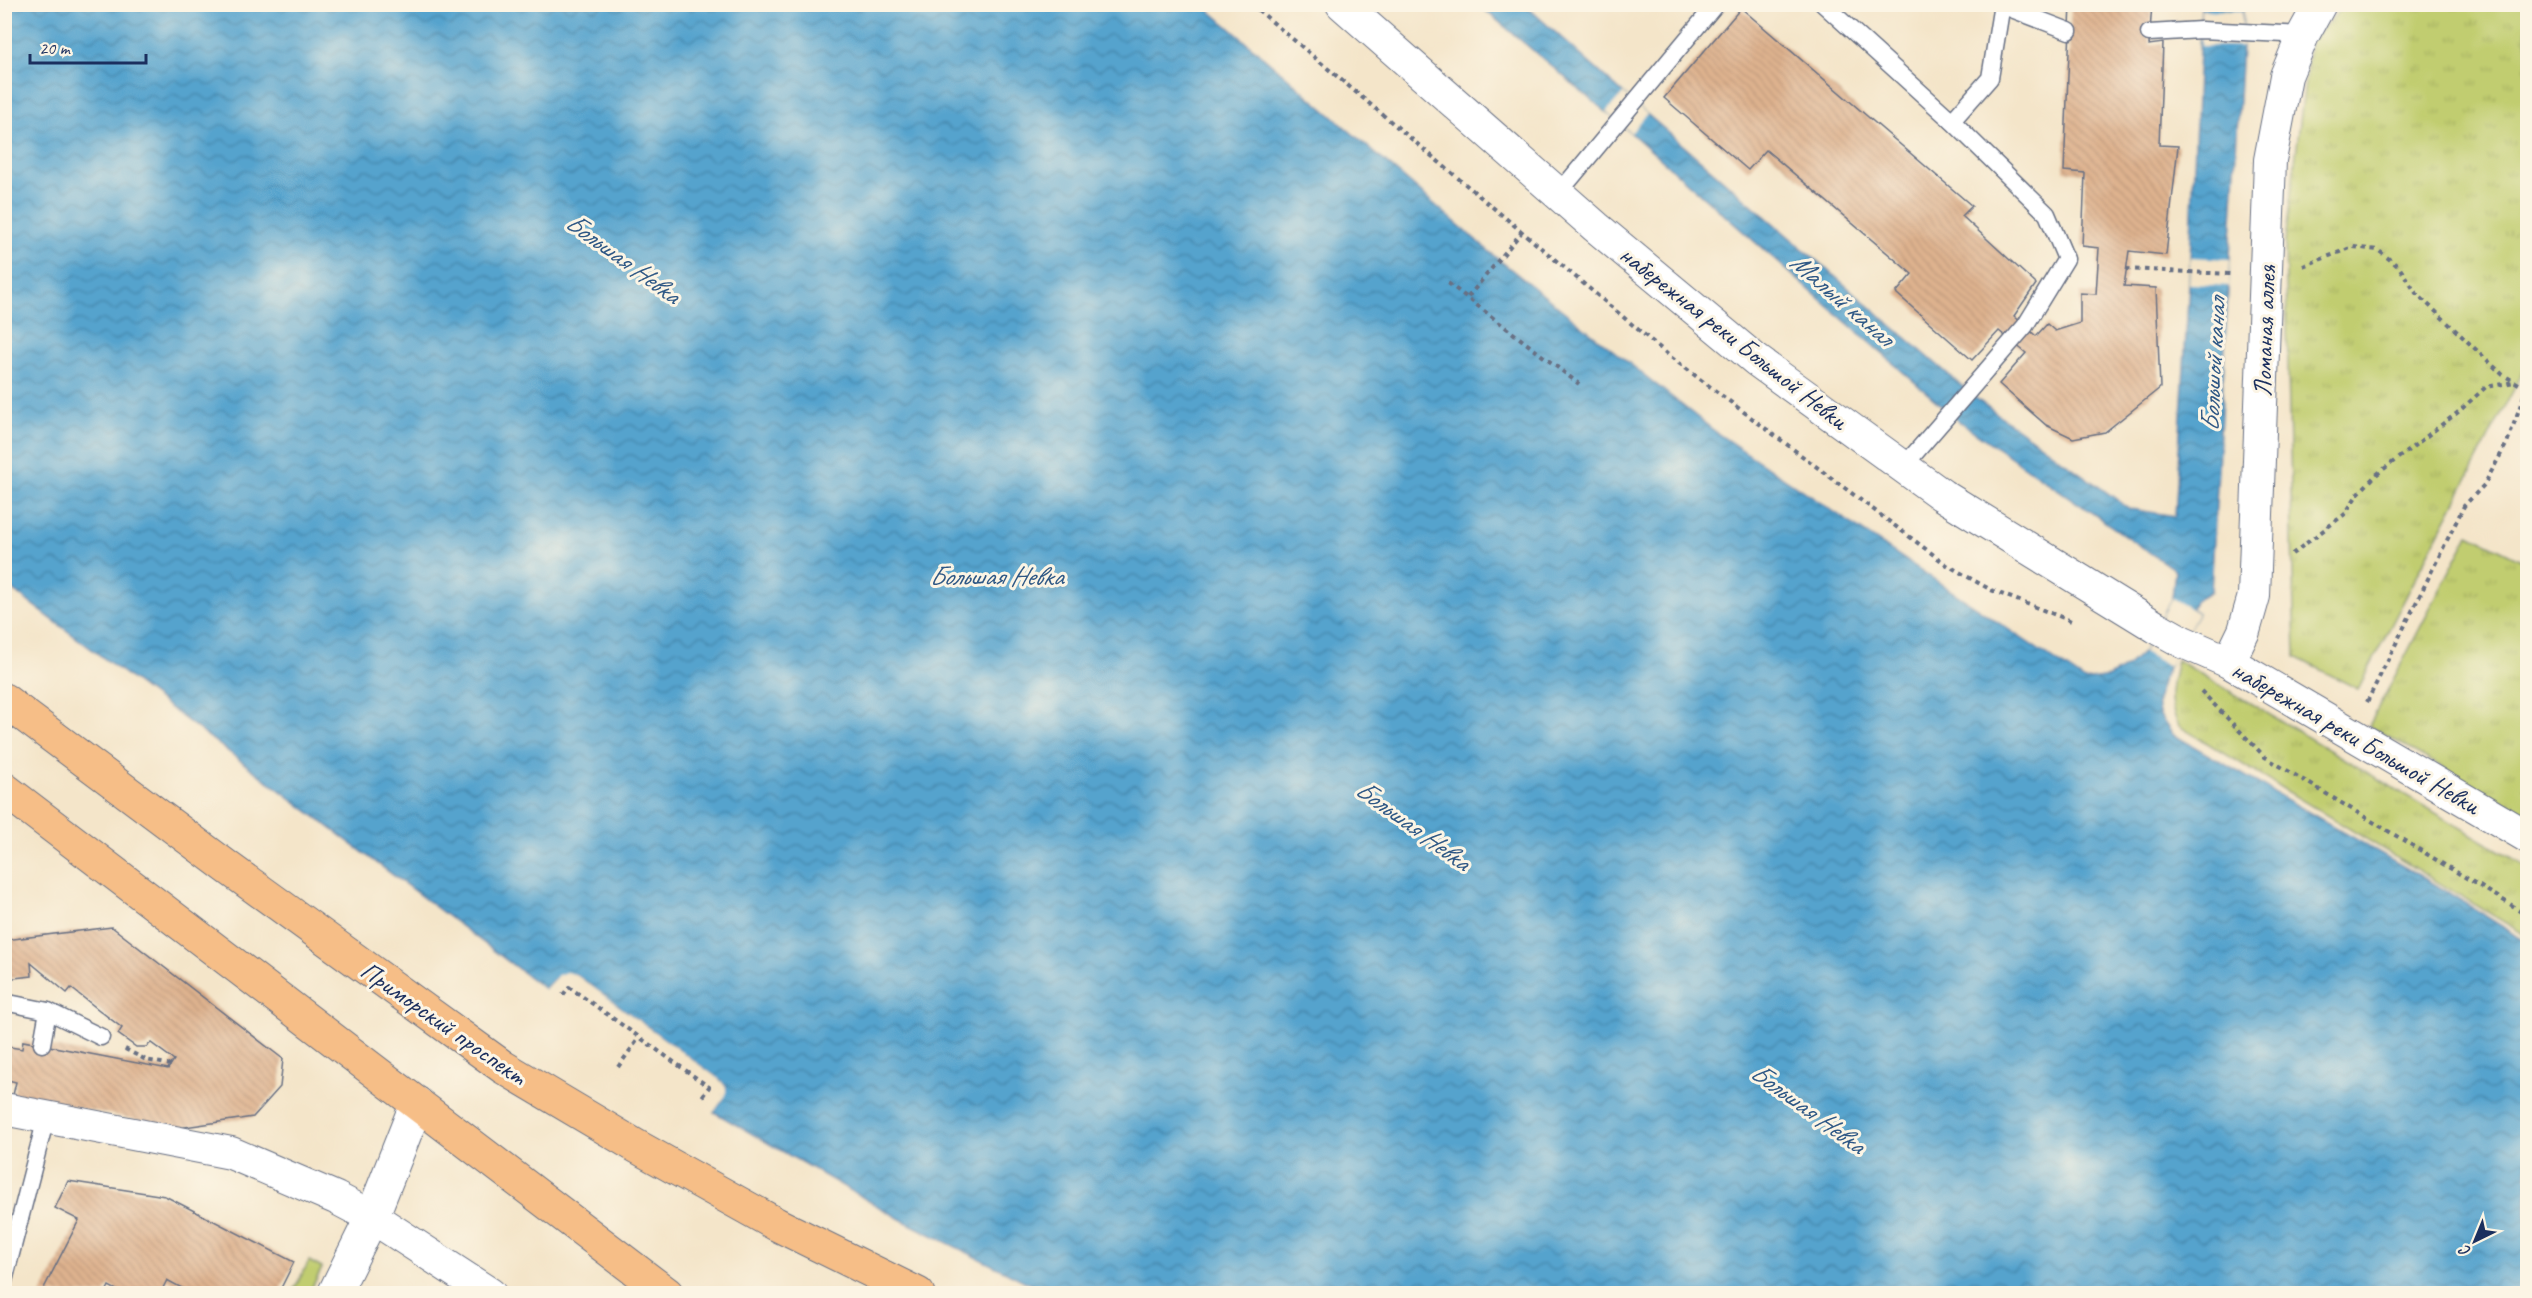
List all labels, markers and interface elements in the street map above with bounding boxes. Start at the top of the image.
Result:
scale bar [30,27,146,65]
text: 20 m [39,37,72,59]
water label: Большая Невка [559,205,689,312]
street label: набережная реки Большой Невки [1613,238,1856,438]
water label: Малый канал [1783,245,1904,356]
street label: Ломаная аллея [2246,263,2283,397]
water label: Большой канал [2193,293,2234,433]
water label: Большая Невка [929,559,1065,593]
street label: набережная реки Большой Невки [2226,653,2487,823]
water label: Большая Невка [1349,772,1479,879]
street label: Приморский проспект [354,954,534,1094]
water label: Большая Невка [1744,1055,1874,1162]
north arrow [2445,1211,2505,1271]
text: С [2454,1240,2475,1261]

